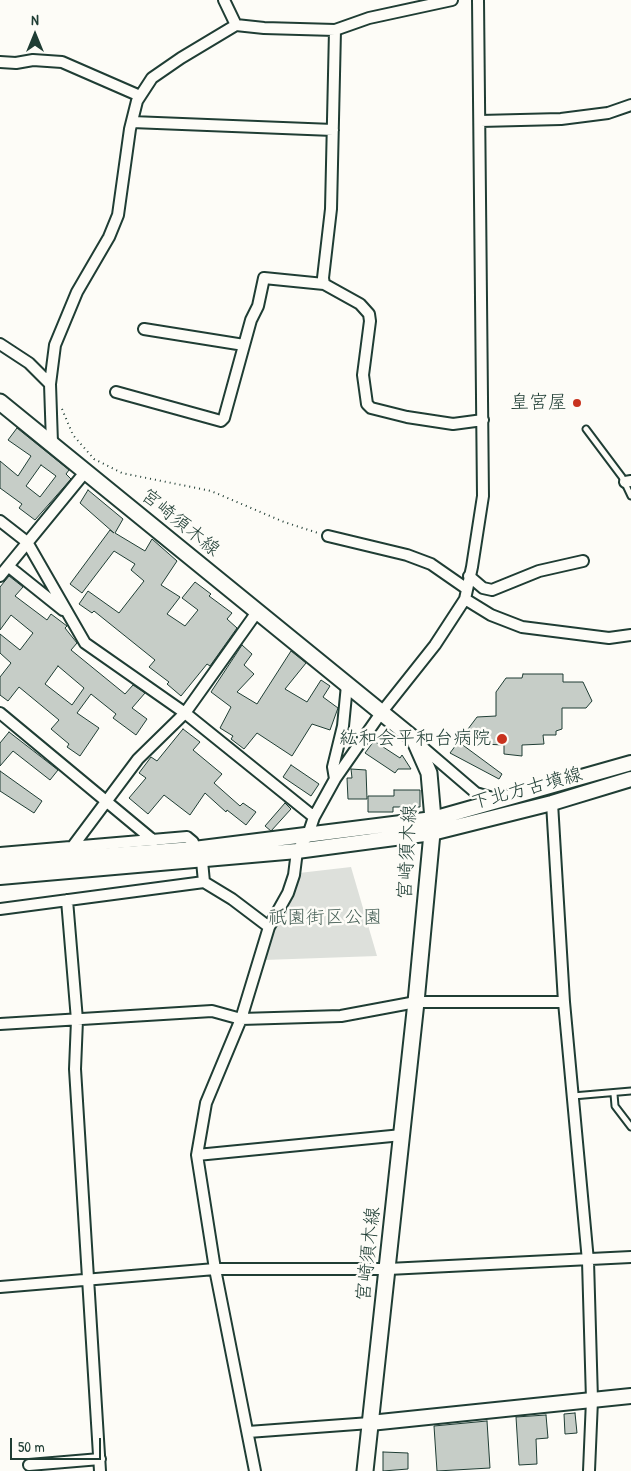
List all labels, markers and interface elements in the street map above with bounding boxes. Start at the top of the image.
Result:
north arrow [10,10,60,60]
text: N [31,10,39,29]
place label: 皇宮屋 [510,392,567,414]
marker: 皇宮屋 [571,397,583,409]
street label: 宮崎須木線 [136,484,224,562]
place label: 紘和会平和台病院 [339,728,491,750]
marker: 紘和会平和台病院 [495,732,509,746]
street label: 下北方古墳線 [469,763,585,815]
street label: 宮崎須木線 [394,804,422,900]
park label: 祇園街区公園 [268,907,382,929]
street label: 宮崎須木線 [353,1206,385,1302]
scale bar [12,1428,104,1460]
text: 50 m [18,1436,45,1457]

